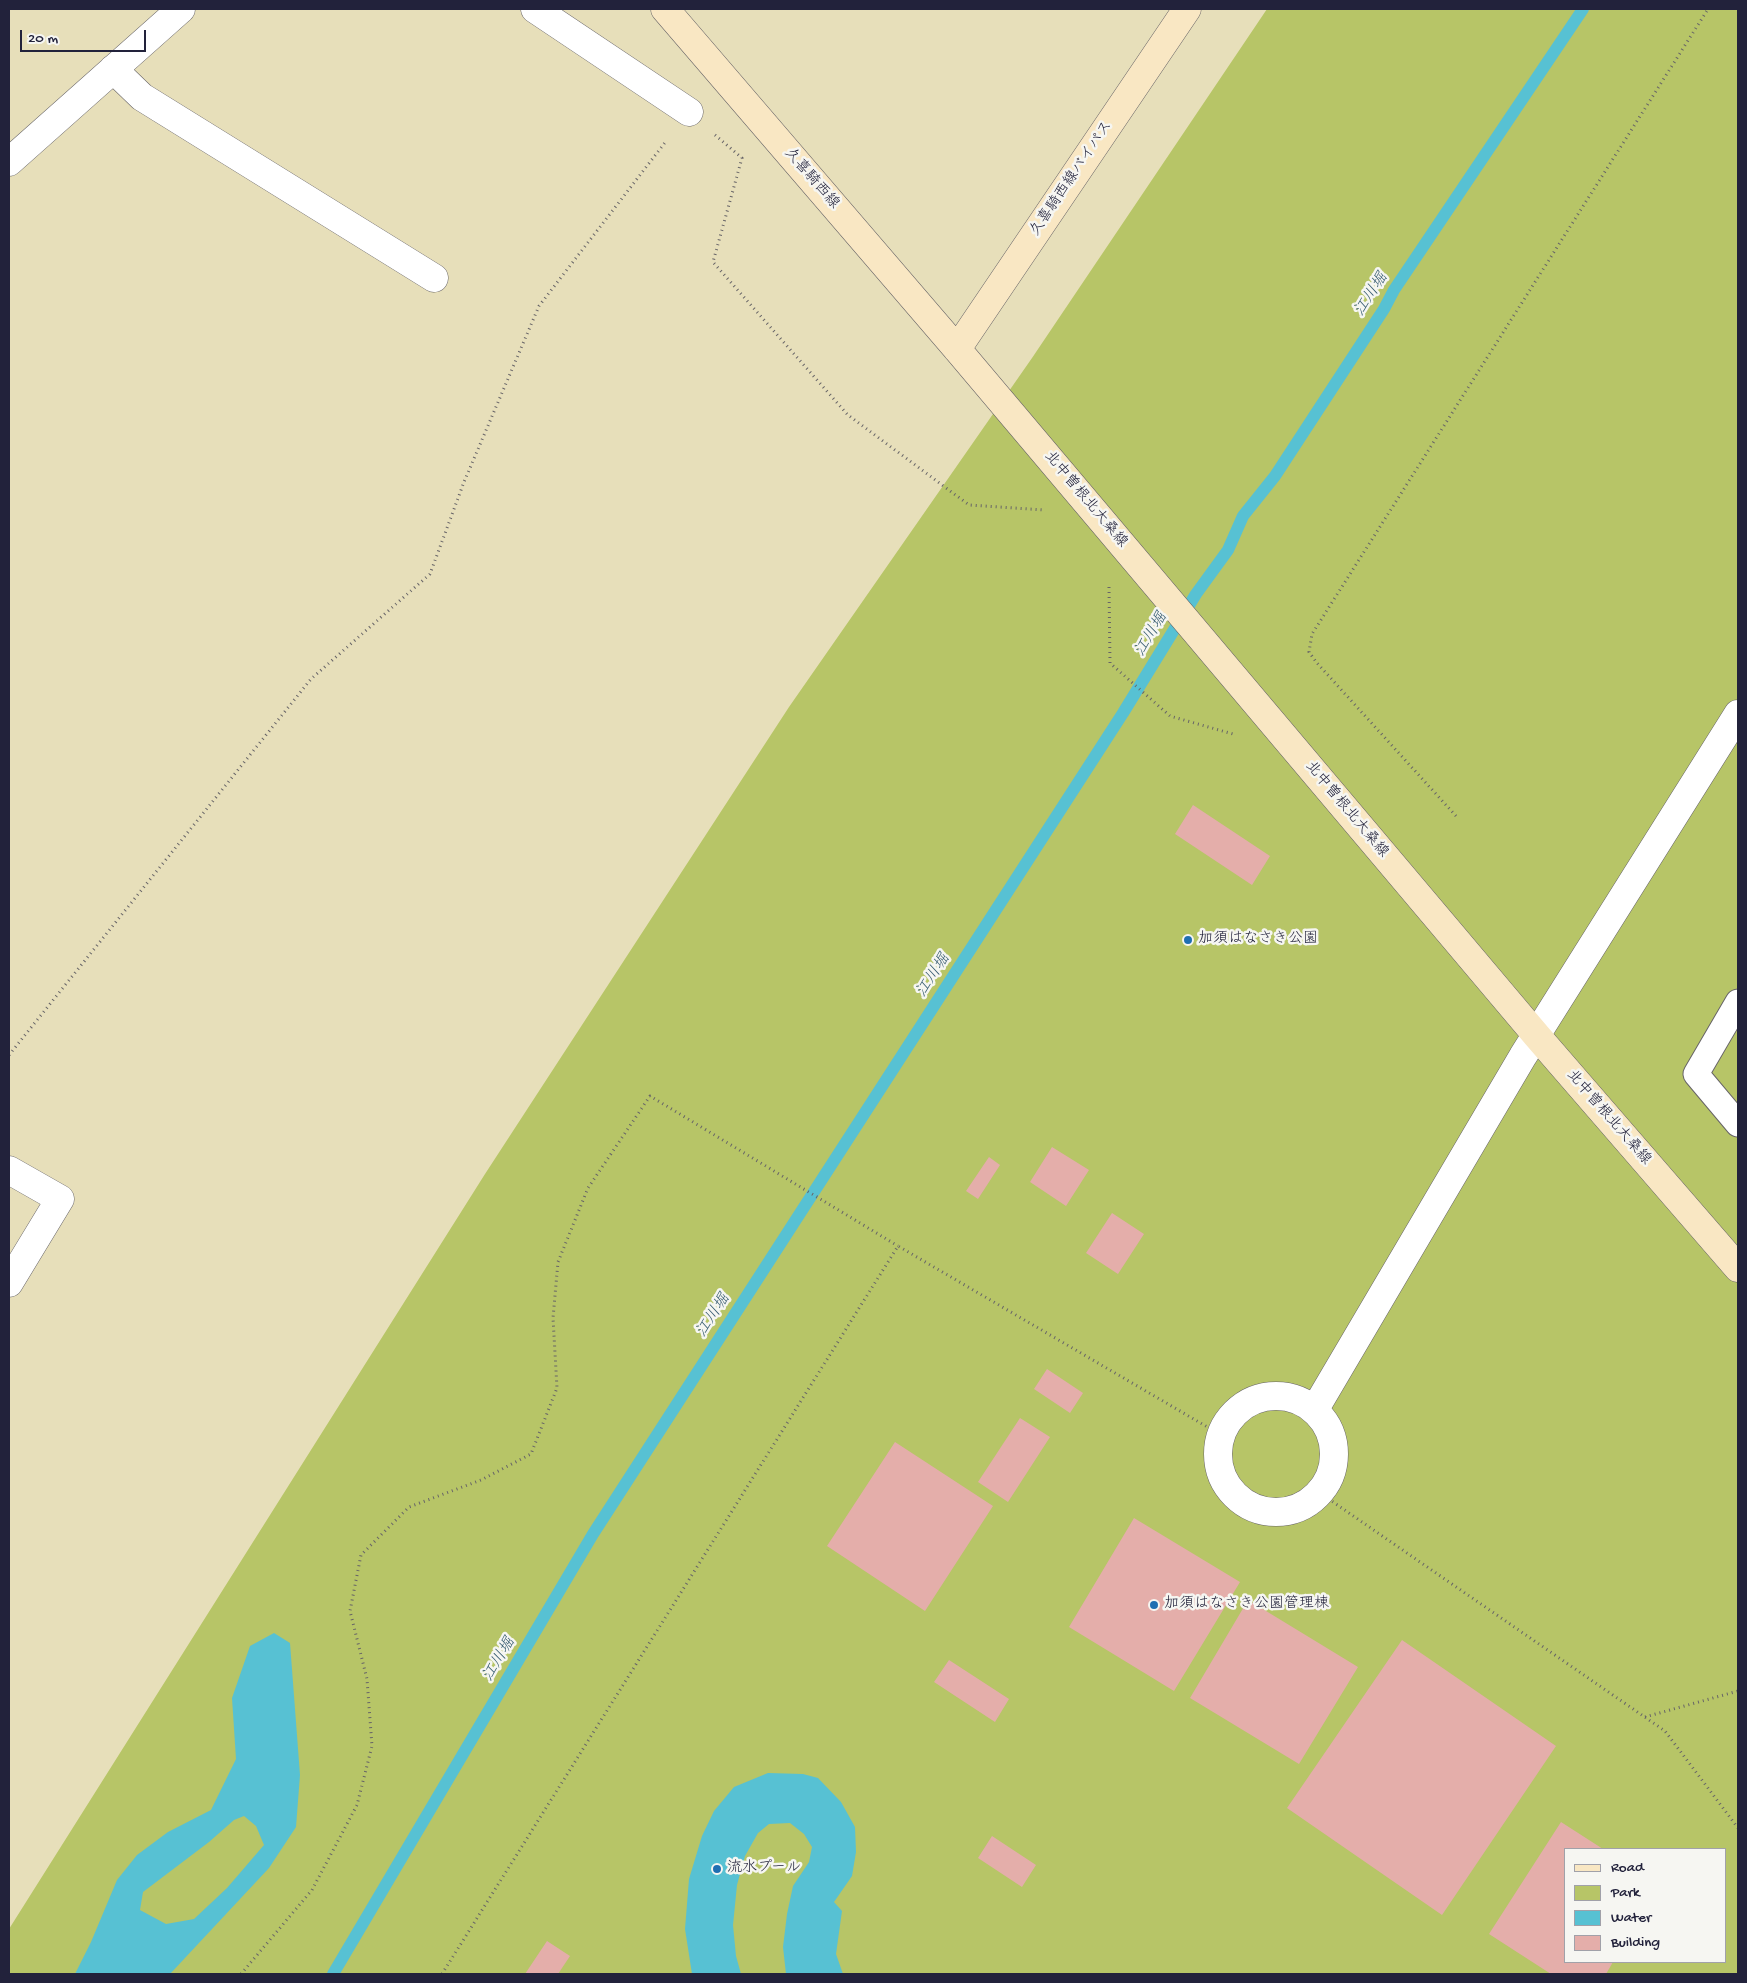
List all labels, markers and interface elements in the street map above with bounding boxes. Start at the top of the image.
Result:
scale bar [22,20,149,52]
text: 20 m [28,30,58,48]
street label: 久喜騎西線バイパス [1027,118,1117,240]
street label: 久喜騎西線 [780,145,842,213]
water label: 江川堀 [1351,270,1393,320]
street label: 北中曽根北大桑線 [1040,448,1130,552]
water label: 江川堀 [1131,609,1173,661]
street label: 北中曽根北大桑線 [1301,758,1391,862]
place label: 加須はなさき公園 [1198,931,1318,949]
marker: 加須はなさき公園 [1182,934,1194,946]
water label: 江川堀 [913,951,955,1001]
street label: 北中曽根北大桑線 [1562,1067,1654,1169]
water label: 江川堀 [693,1291,735,1341]
place label: 加須はなさき公園管理棟 [1164,1596,1329,1614]
marker: 加須はなさき公園管理棟 [1148,1599,1160,1611]
water label: 江川堀 [479,1634,521,1686]
legend [1564,1848,1727,1963]
text: Road [1611,1859,1644,1877]
place label: 流水プール [727,1860,801,1878]
marker: 流水プール [711,1863,723,1875]
text: Park [1611,1884,1640,1902]
text: Water [1611,1909,1651,1927]
text: Building [1611,1934,1660,1952]

